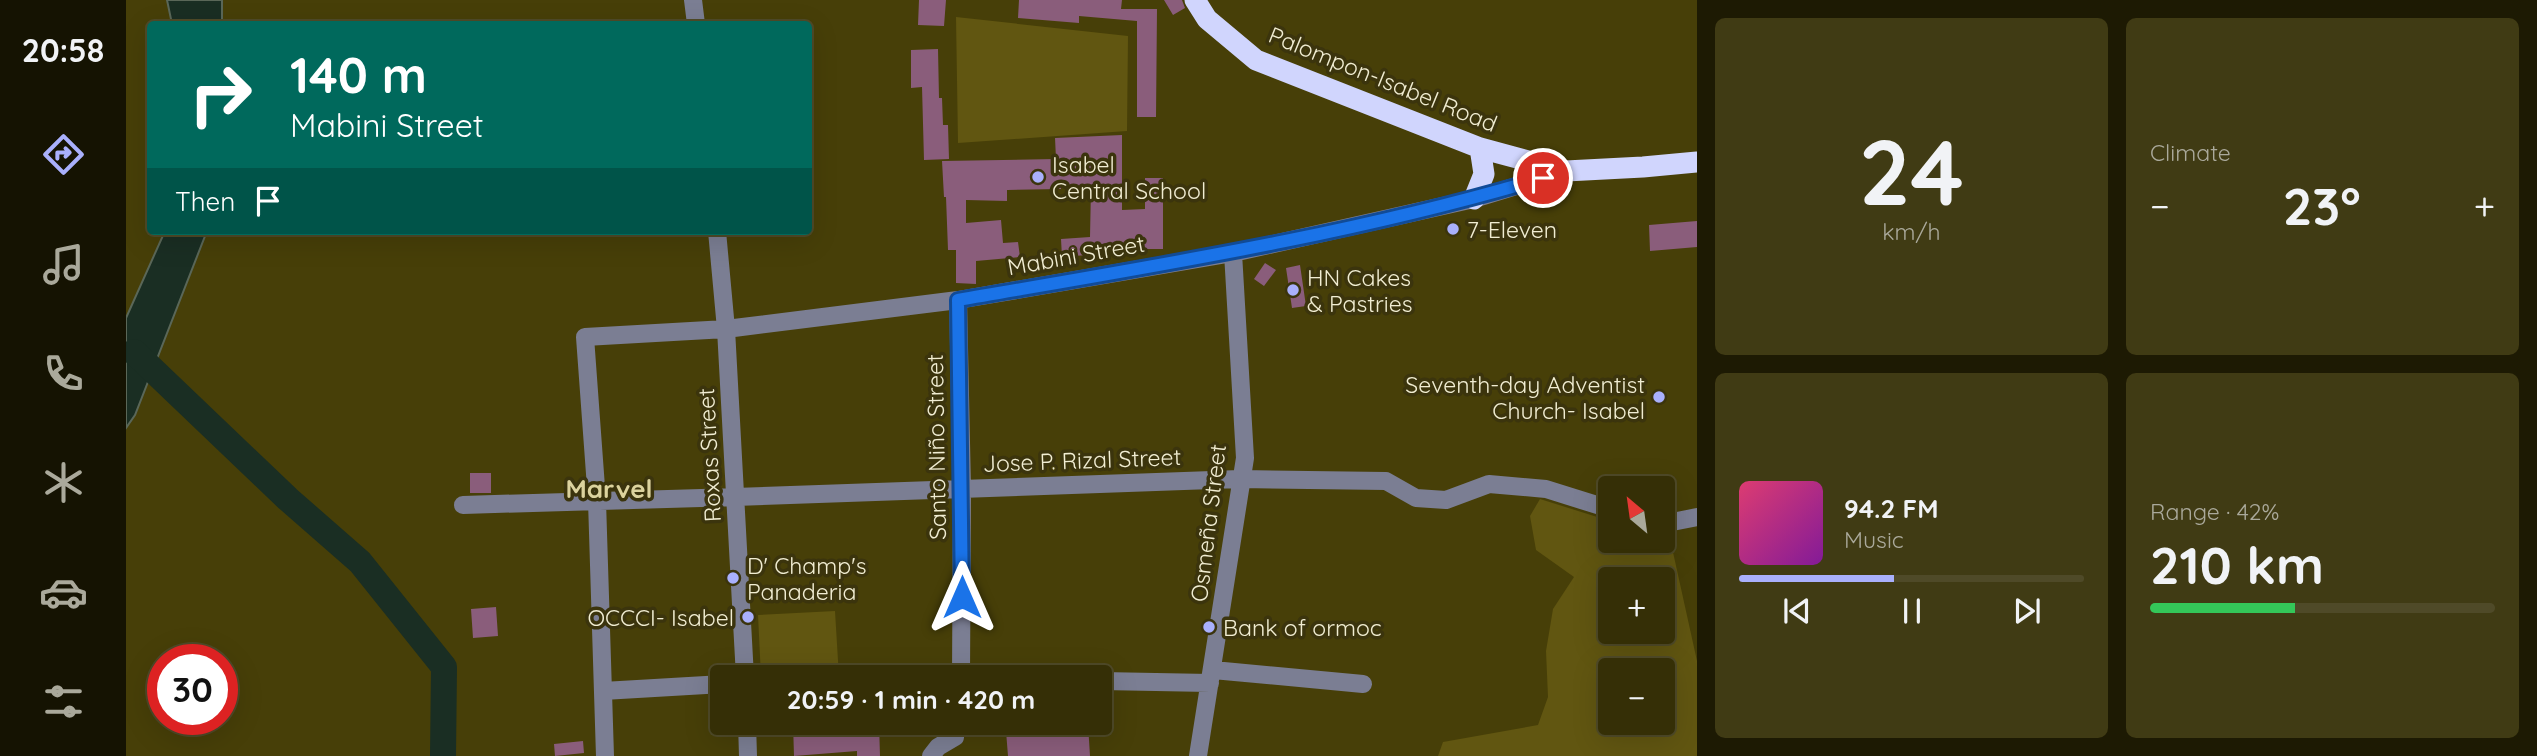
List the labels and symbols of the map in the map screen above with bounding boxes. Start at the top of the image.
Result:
street label: Palompon-Isabel Road [1265,20,1501,138]
pin [1513,148,1573,208]
place label: Isabel Central School [1052,150,1206,205]
marker: Isabel Central School [1030,169,1046,185]
place label: 7-Eleven [1467,215,1557,244]
marker: 7-Eleven [1445,221,1461,237]
street label: Mabini Street [1005,229,1147,281]
place label: HN Cakes & Pastries [1307,263,1413,318]
marker: HN Cakes & Pastries [1285,282,1301,298]
street label: Santo Niño Street [920,354,952,540]
place label: Seventh-day Adventist Church- Isabel [1405,370,1645,425]
street label: Roxas Street [691,387,727,523]
marker: Seventh-day Adventist Church- Isabel [1651,389,1667,405]
street label: Jose P. Rizal Street [982,442,1182,478]
street label: Osmeña Street [1184,442,1232,604]
district label: Marvel [565,472,653,505]
north arrow [1598,476,1675,553]
place label: D' Champ's Panaderia [747,551,866,606]
position arrow [925,560,999,634]
marker: D' Champ's Panaderia [725,570,741,586]
place label: OCCCI- Isabel [587,603,734,632]
marker: OCCCI- Isabel [740,609,756,625]
place label: Bank of ormoc [1223,613,1382,642]
marker: Bank of ormoc [1201,619,1217,635]
speed limit sign: 30 [147,644,238,735]

